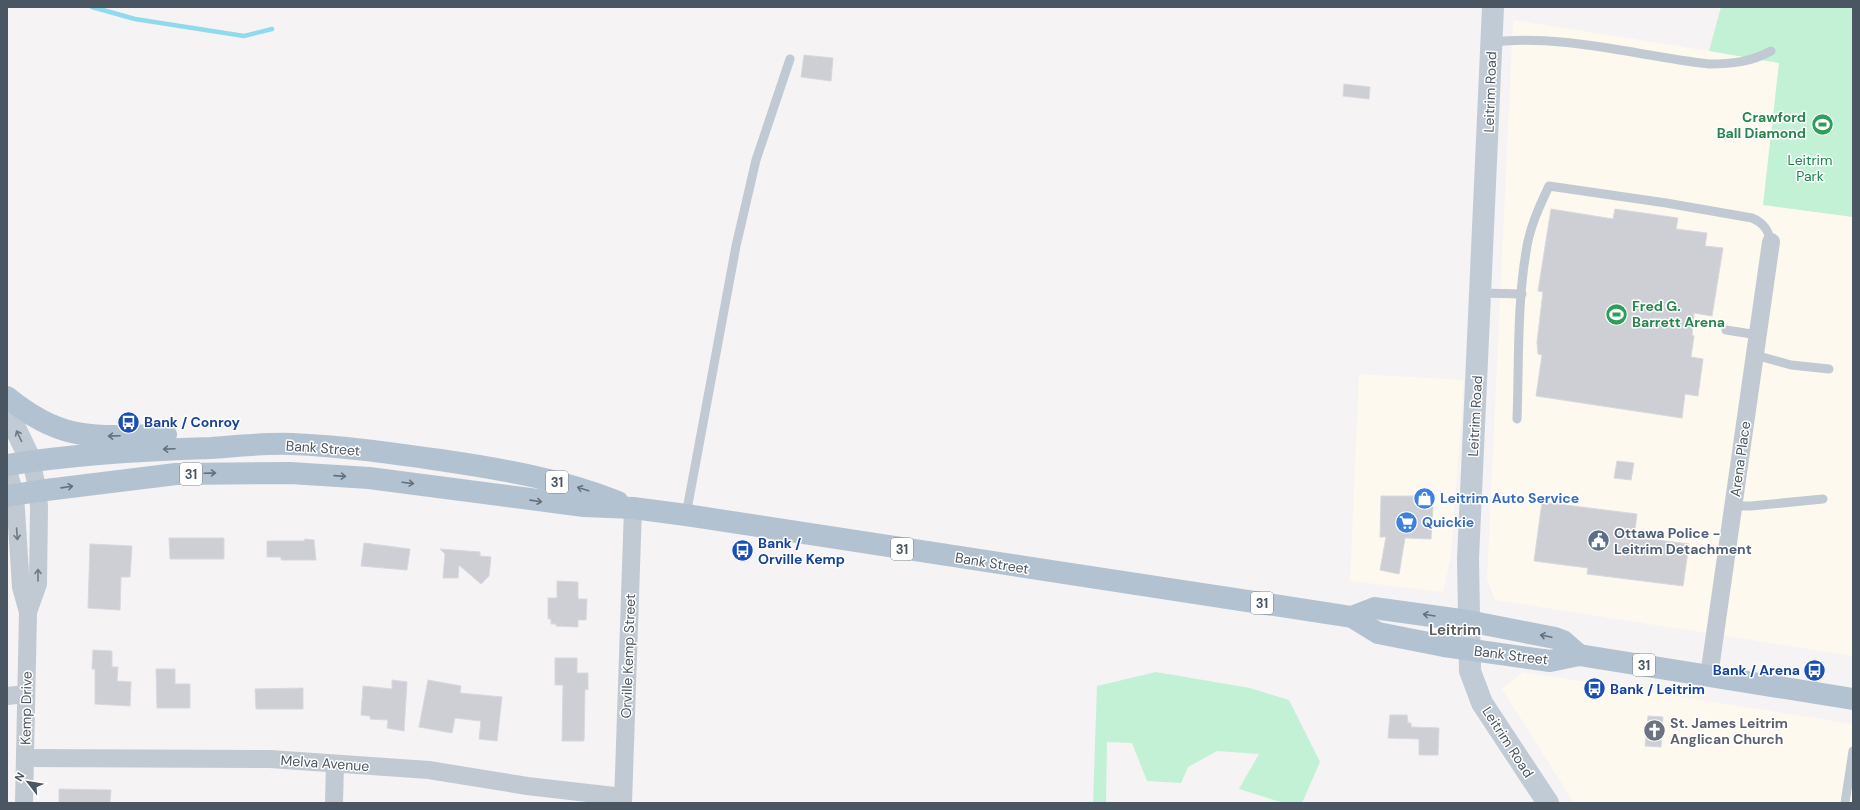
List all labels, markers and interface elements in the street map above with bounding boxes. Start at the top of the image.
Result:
street label: Leitrim Road [1480,51,1500,133]
place label: Crawford Ball Diamond [1717,108,1806,142]
sports icon: Crawford Ball Diamond [1809,112,1835,138]
park label: Leitrim Park [1788,151,1832,185]
place label: Fred G. Barrett Arena [1632,297,1725,331]
sports icon: Fred G. Barrett Arena [1604,301,1630,327]
street label: Leitrim Road [1464,375,1486,457]
bus stop icon: Bank / Conroy [116,409,142,435]
place label: Bank / Conroy [144,413,240,431]
street label: Arena Place [1726,420,1754,498]
one-way arrow [15,430,22,442]
one-way arrow [108,432,121,440]
street label: Bank Street [285,436,361,460]
one-way arrow [163,445,176,453]
road number: 31 [180,463,202,485]
one-way arrow [203,469,216,477]
road number: 31 [546,471,568,493]
one-way arrow [333,473,346,480]
one-way arrow [401,479,414,487]
one-way arrow [60,484,73,491]
one-way arrow [577,485,590,492]
shop icon: Leitrim Auto Service [1411,485,1437,511]
place label: Leitrim Auto Service [1440,489,1579,507]
one-way arrow [529,497,542,504]
supermarket icon: Quickie [1393,509,1419,535]
place label: Quickie [1422,513,1474,531]
place label: Ottawa Police - Leitrim Detachment [1614,524,1752,558]
one-way arrow [14,527,21,540]
public building icon: Ottawa Police - Leitrim Detachment [1586,528,1612,554]
place label: Bank / Orville Kemp [758,534,845,568]
bus stop icon: Bank / Orville Kemp [729,538,755,564]
road number: 31 [891,538,913,560]
street label: Bank Street [954,548,1030,578]
one-way arrow [34,569,42,582]
road number: 31 [1251,592,1273,614]
street label: Orville Kemp Street [617,593,639,719]
one-way arrow [1423,611,1436,619]
district label: Leitrim [1429,620,1481,640]
one-way arrow [1540,632,1553,640]
street label: Bank Street [1473,642,1549,668]
road number: 31 [1633,654,1655,676]
bus stop icon: Bank / Arena [1802,657,1828,683]
place label: Bank / Arena [1713,661,1800,679]
street label: Kemp Drive [16,671,36,745]
bus stop icon: Bank / Leitrim [1582,676,1608,702]
place label: Bank / Leitrim [1610,680,1705,698]
street label: Leitrim Road [1478,703,1538,781]
place label: St. James Leitrim Anglican Church [1670,714,1788,748]
church icon: St. James Leitrim Anglican Church [1641,718,1667,744]
street label: Melva Avenue [280,751,370,775]
north arrow [8,762,48,802]
text: N [11,770,27,784]

